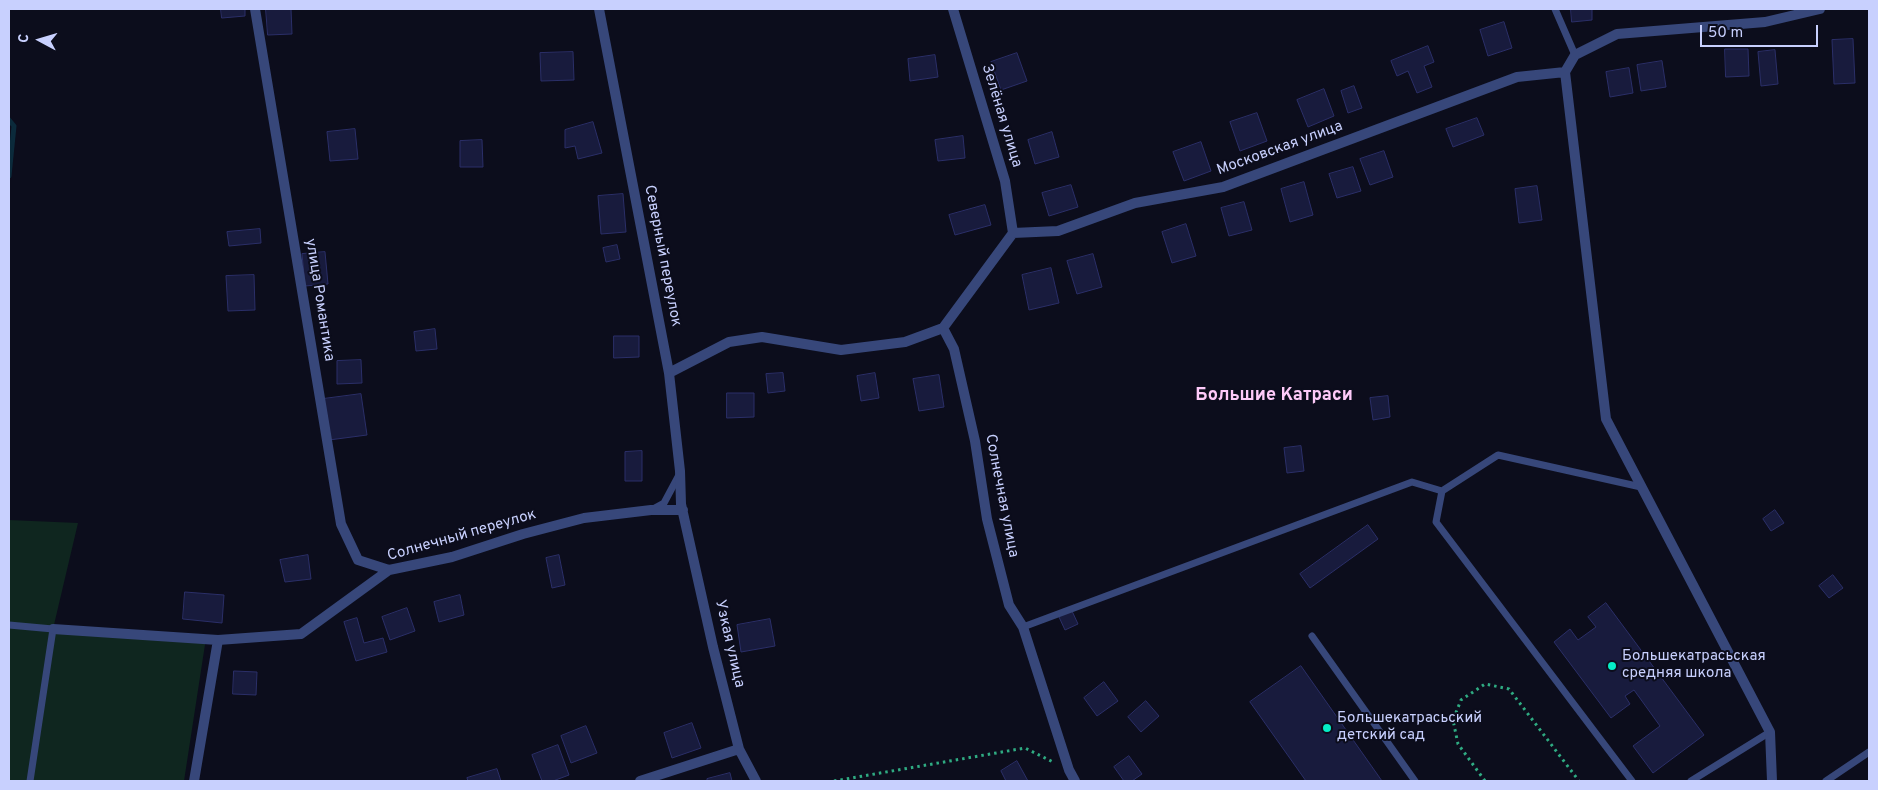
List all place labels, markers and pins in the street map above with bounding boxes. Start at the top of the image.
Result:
place label: Большекатрасьская средняя школа [1622,648,1766,683]
marker: Большекатрасьская средняя школа [1606,660,1618,672]
place label: Большекатрасьский детский сад [1337,710,1482,745]
marker: Большекатрасьский детский сад [1321,722,1333,734]

